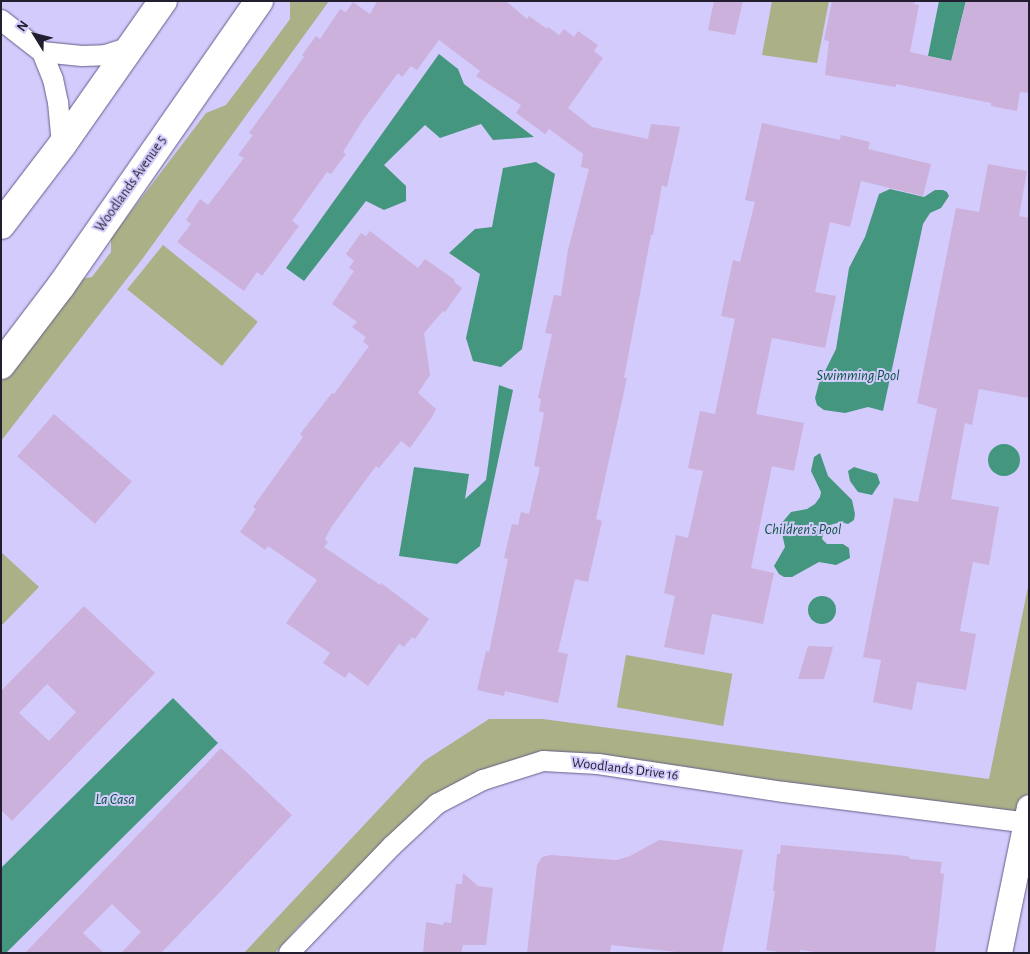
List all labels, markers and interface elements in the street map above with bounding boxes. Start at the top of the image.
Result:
north arrow [10,10,60,60]
text: N [14,18,31,34]
street label: Woodlands Avenue 5 [92,133,170,235]
water label: Swimming Pool [816,367,900,385]
water label: Children's Pool [764,521,842,539]
street label: Woodlands Drive 16 [571,754,679,784]
water label: La Casa [95,791,135,809]

